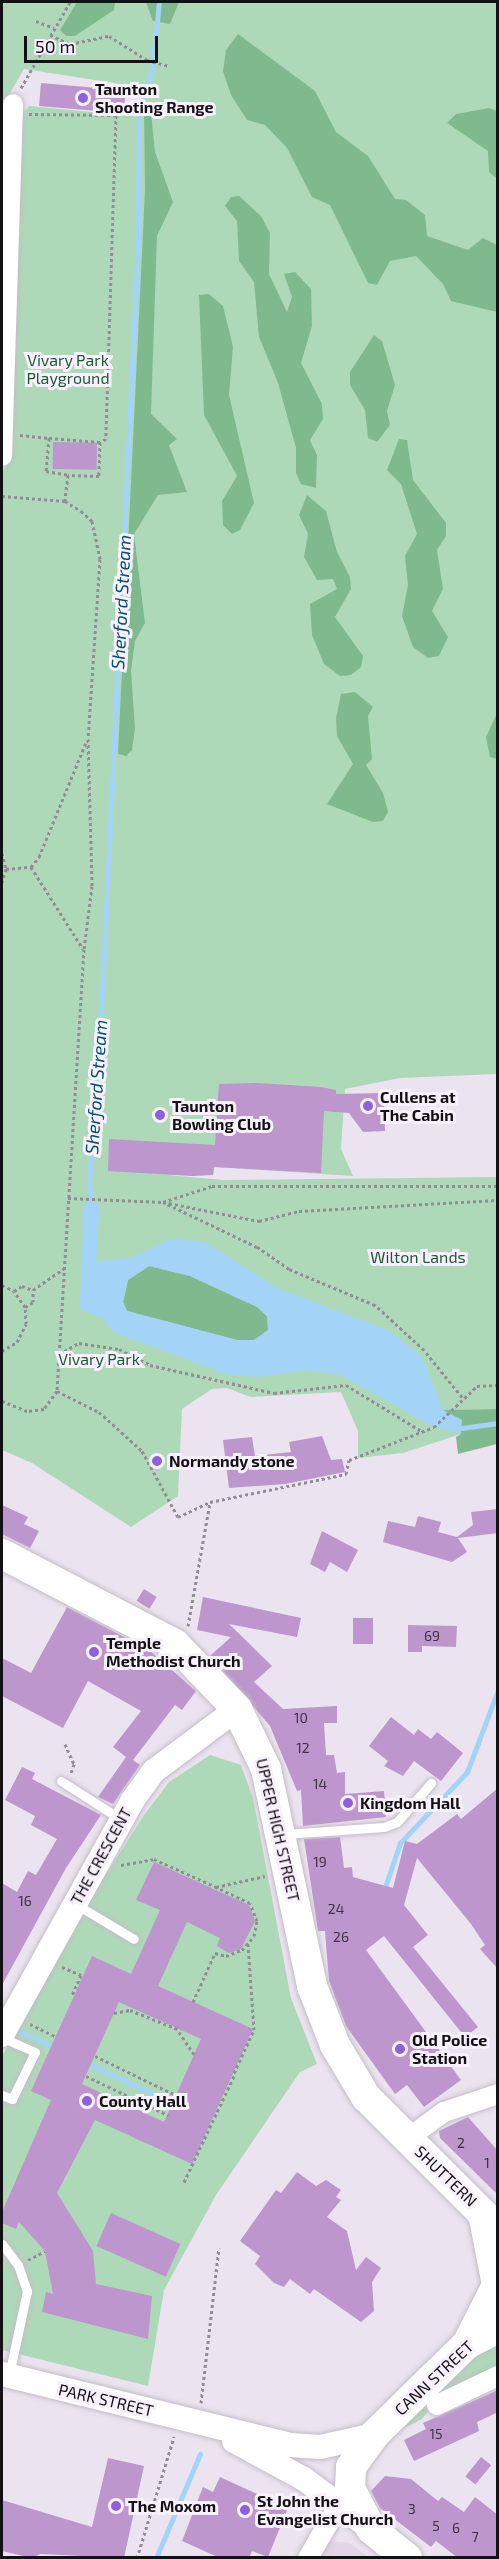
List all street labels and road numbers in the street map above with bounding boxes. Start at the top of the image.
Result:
street label: UPPER HIGH STREET [252,1756,304,1904]
street label: THE CRESCENT [66,1804,136,1908]
street label: SHUTTERN [411,2142,481,2210]
street label: CANN STREET [391,2337,477,2419]
street label: PARK STREET [57,2380,155,2420]

